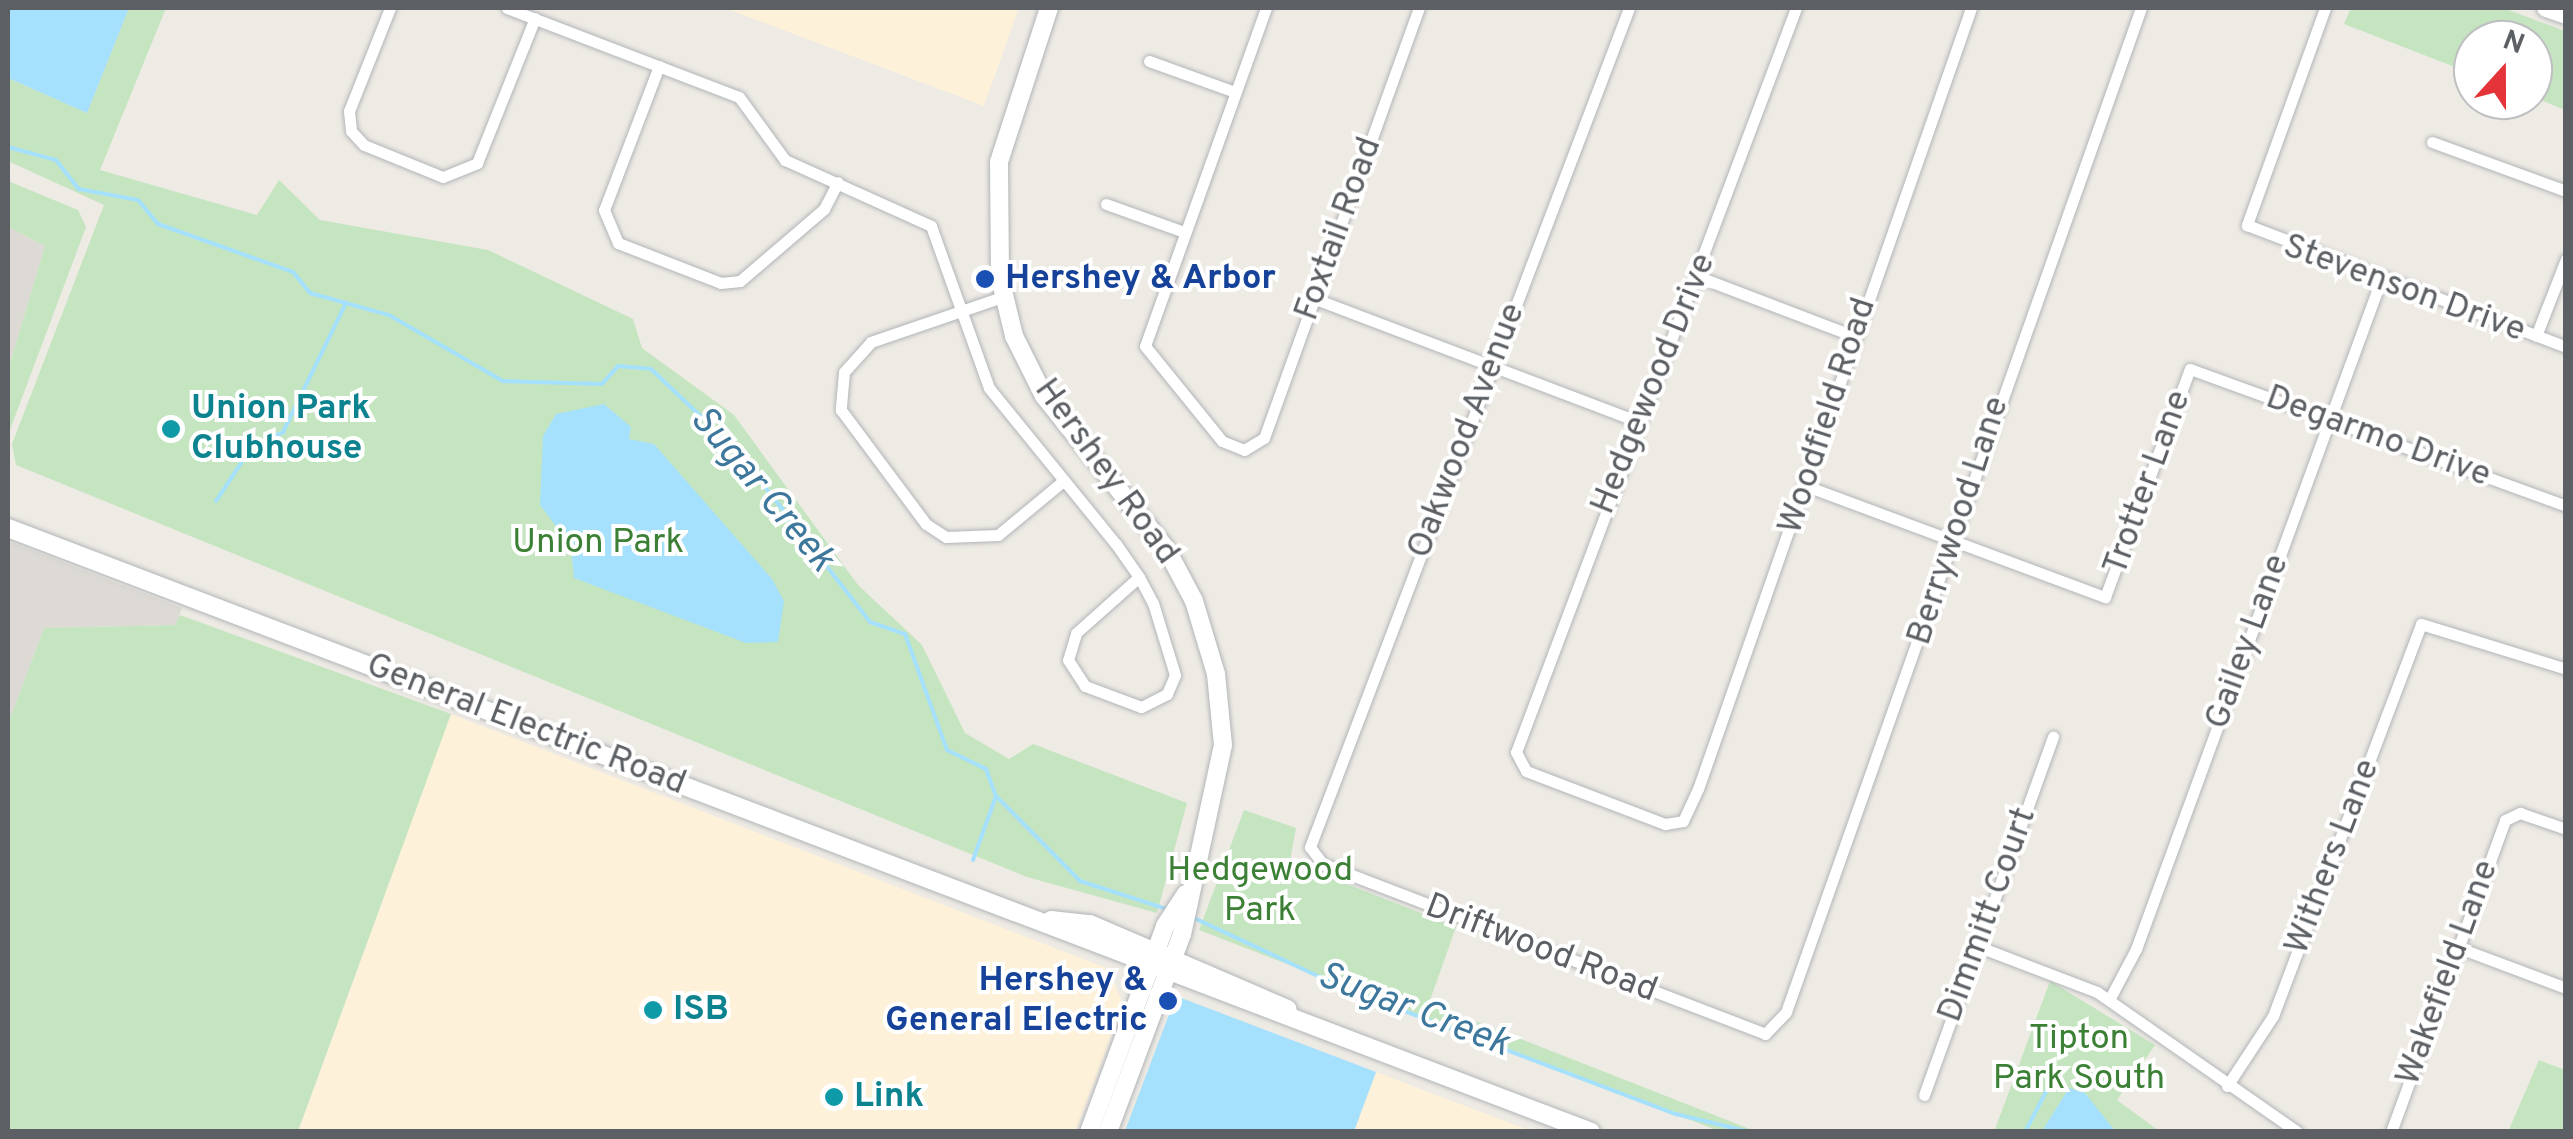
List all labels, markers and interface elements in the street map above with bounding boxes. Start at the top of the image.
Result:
north arrow [2453,20,2553,120]
text: N [2497,23,2529,64]
street label: Foxtail Road [1286,132,1392,326]
street label: Stevenson Drive [2277,226,2531,352]
street label: Hedgewood Drive [1583,248,1725,520]
place label: Hershey & Arbor [1005,258,1277,300]
marker: Hershey & Arbor [974,268,996,290]
street label: Woodfield Road [1770,293,1886,539]
street label: Oakwood Avenue [1399,297,1535,565]
street label: Hershey Road [1024,371,1188,573]
street label: Degarmo Drive [2260,377,2496,497]
street label: Trotter Lane [2095,385,2201,581]
place label: Union Park Clubhouse [191,388,371,470]
street label: Berrywood Lane [1899,392,2019,650]
water label: Sugar Creek [679,398,843,582]
marker: Union Park Clubhouse [160,418,182,440]
park label: Union Park [512,522,684,564]
street label: Gailey Lane [2197,549,2299,735]
street label: General Electric Road [360,645,692,805]
street label: Withers Lane [2277,753,2389,961]
street label: Dimmitt Court [1930,802,2046,1028]
park label: Hedgewood Park [1167,850,1353,932]
street label: Wakefield Lane [2388,855,2508,1091]
street label: Driftwood Road [1419,886,1663,1012]
water label: Sugar Creek [1311,954,1515,1068]
place label: Hershey & General Electric [885,960,1148,1042]
place label: ISB [673,989,729,1031]
marker: Hershey & General Electric [1157,990,1179,1012]
marker: ISB [642,999,664,1021]
park label: Tipton Park South [1993,1018,2165,1100]
place label: Link [854,1076,924,1118]
marker: Link [823,1086,845,1108]

